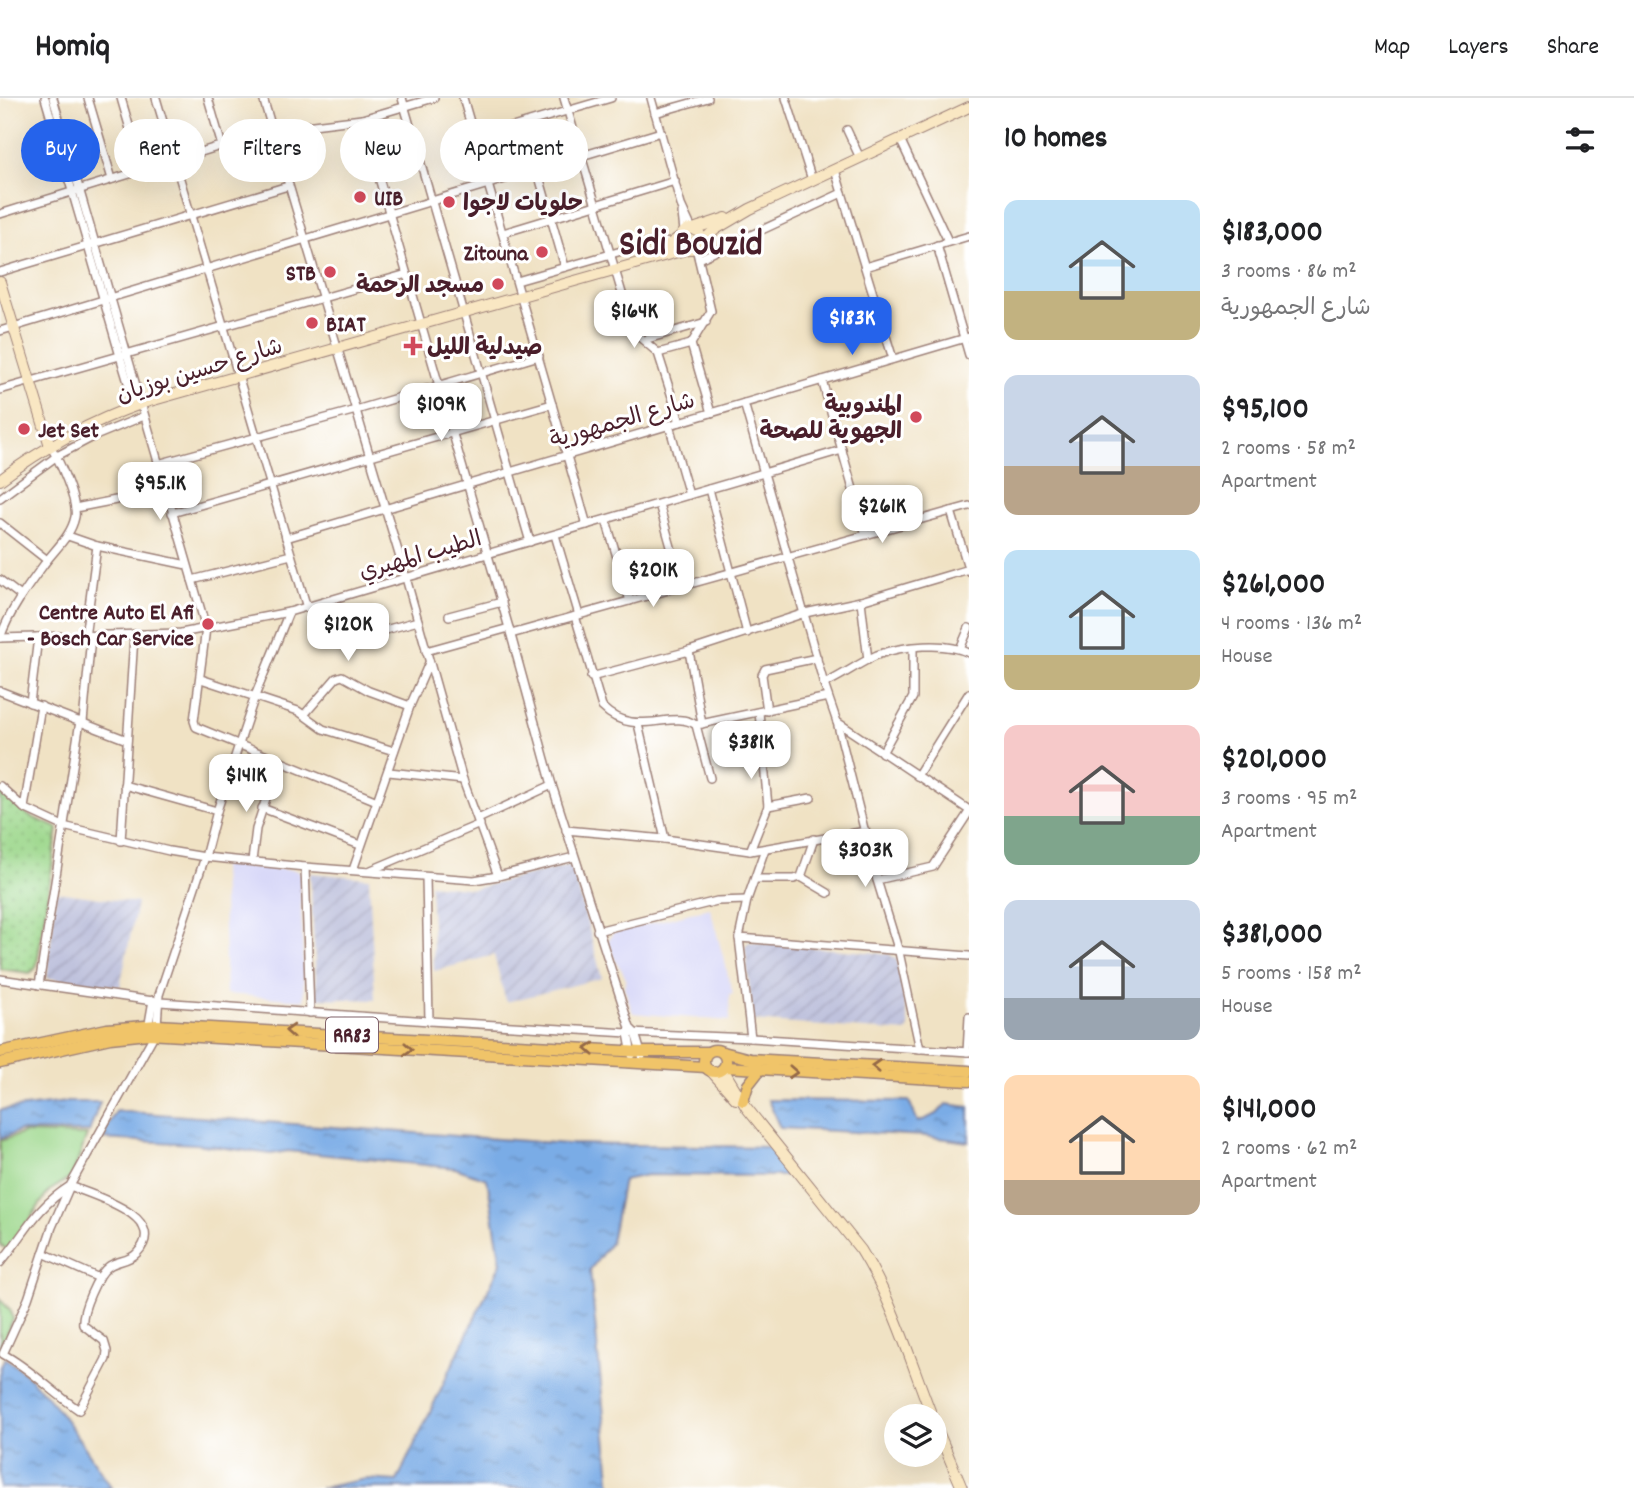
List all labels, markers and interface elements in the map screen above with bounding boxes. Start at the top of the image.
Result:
text: Homiq [35,25,110,72]
text: Map [1374,31,1410,65]
text: Layers [1448,31,1509,65]
text: Share [1547,31,1599,65]
chip: Buy [21,119,100,182]
chip: Rent [114,119,205,182]
chip: Filters [219,119,326,182]
chip: New [340,119,426,182]
chip: Apartment [440,119,588,182]
text: 10 homes [1004,119,1107,162]
icon: filters [1561,121,1599,159]
place label: UIB [374,184,403,217]
marker: UIB [352,189,368,205]
place label: حلويات لاجوا [463,189,583,222]
marker: حلويات لاجوا [441,194,457,210]
text: $183,000 [1221,213,1323,256]
district label: Sidi Bouzid [619,220,763,273]
icon: home [1060,228,1144,312]
place label: Zitouna [464,239,529,272]
marker: Zitouna [534,244,550,260]
text: 3 rooms · 86 m² [1221,256,1357,289]
place label: STB [286,259,316,292]
marker: STB [322,264,338,280]
place label: مسجد الرحمة [356,271,484,304]
marker: مسجد الرحمة [490,276,506,292]
pin: $164K [585,290,683,350]
text: شارع الجمهورية [1221,293,1371,326]
text: $164K [610,296,658,329]
pin: $183K [803,298,901,357]
text: $183K [829,303,875,336]
place label: BIAT [326,310,367,343]
marker: BIAT [304,315,320,331]
street label: شارع حسين بوزيان [113,331,287,413]
place label: صيدلية الليل [427,333,542,366]
marker: صيدلية الليل [405,338,421,354]
pin: $109K [392,384,490,443]
street label: شارع الجمهورية [546,386,699,459]
text: $109K [416,389,466,422]
text: $95,100 [1221,390,1309,433]
place label: المندوبية الجهوية للصحة [760,391,902,450]
icon: home [1060,403,1144,487]
marker: المندوبية الجهوية للصحة [908,409,924,425]
place label: Jet Set [38,416,100,449]
marker: Jet Set [16,421,32,437]
text: 2 rooms · 58 m² [1221,433,1356,466]
pin: $95.1K [103,462,217,522]
text: Apartment [1221,466,1317,499]
text: $95.1K [134,468,186,501]
pin: $261K [833,486,931,545]
text: $261K [858,491,906,524]
street label: الطيب المهيري [356,524,486,591]
pin: $201K [604,550,702,609]
text: $201K [628,555,678,588]
text: $261,000 [1221,565,1325,608]
icon: home [1060,578,1144,662]
place label: Centre Auto El Afi - Bosch Car Service [27,598,194,657]
pin: $120K [299,603,397,663]
text: 4 rooms · 136 m² [1221,608,1362,641]
text: $120K [323,609,373,642]
marker: Centre Auto El Afi - Bosch Car Service [200,616,216,632]
text: House [1221,641,1273,674]
pin: $381K [702,722,800,781]
text: $381K [728,727,774,760]
text: $201,000 [1221,740,1327,783]
icon: home [1060,753,1144,837]
pin: $141K [197,754,295,814]
text: $141K [225,760,267,793]
text: 3 rooms · 95 m² [1221,783,1357,816]
text: Apartment [1221,816,1317,849]
pin: $303K [816,830,914,889]
text: $303K [837,835,893,868]
text: $381,000 [1221,915,1323,958]
icon: home [1060,928,1144,1012]
text: 5 rooms · 158 m² [1221,958,1362,991]
text: House [1221,991,1273,1024]
road number: RR83 [326,1018,378,1052]
one-way arrow [284,1024,295,1039]
one-way arrow [584,1041,595,1056]
one-way arrow [403,1042,414,1057]
one-way arrow [871,1059,882,1074]
one-way arrow [788,1065,799,1080]
text: $141,000 [1221,1090,1317,1133]
icon: home [1060,1103,1144,1187]
text: 2 rooms · 62 m² [1221,1133,1357,1166]
text: Apartment [1221,1166,1317,1199]
map controls [884,1404,947,1467]
button: layers [884,1404,947,1467]

